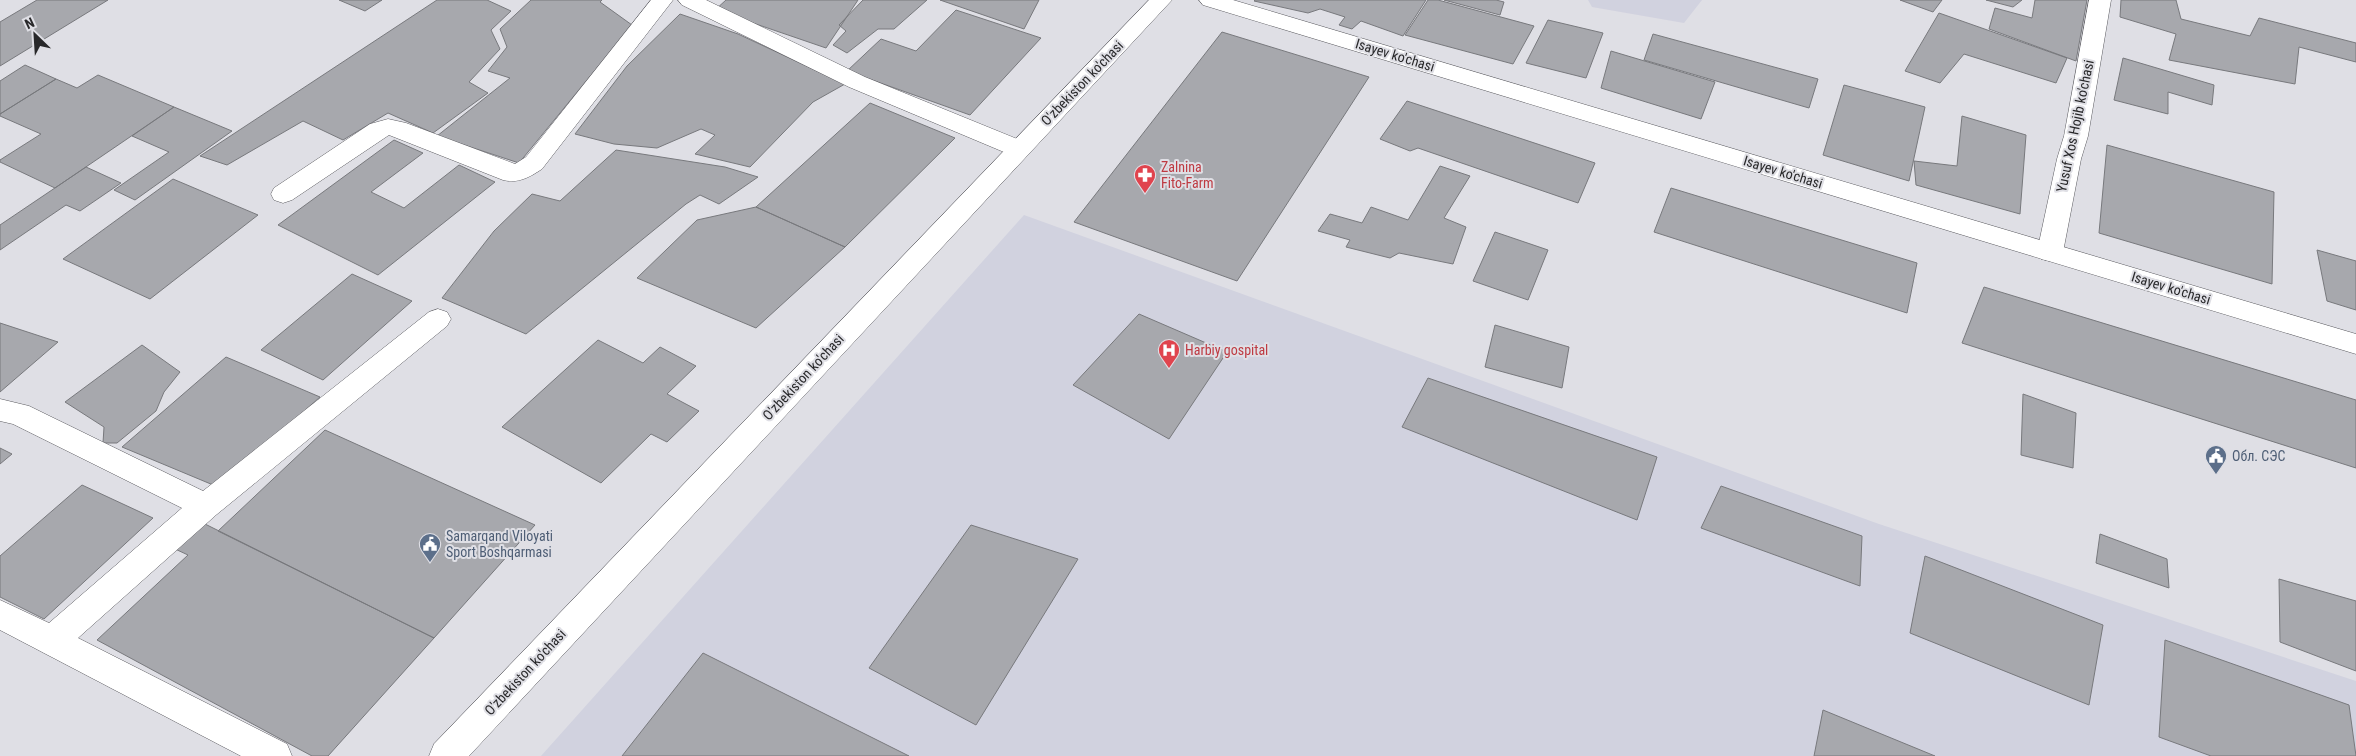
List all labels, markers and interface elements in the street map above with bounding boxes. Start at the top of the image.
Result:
north arrow [10,10,60,60]
text: N [22,14,37,32]
street label: Isayev ko'chasi [1354,35,1436,75]
street label: O'zbekiston ko'chasi [1038,37,1126,129]
street label: Yusuf Xos Hojib ko'chasi [2053,58,2097,194]
street label: Isayev ko'chasi [1742,152,1824,192]
place label: Zalnina Fito-Farm [1161,159,1213,191]
pharmacy icon: Zalnina Fito-Farm [1133,163,1157,194]
street label: Isayev ko'chasi [2130,268,2212,308]
street label: O'zbekiston ko'chasi [759,331,847,423]
hospital icon: Harbiy gospital [1157,338,1181,369]
place label: Harbiy gospital [1185,342,1268,358]
public building icon: Обл. СЭС [2204,444,2228,475]
place label: Обл. СЭС [2232,448,2285,464]
place label: Samarqand Viloyati Sport Boshqarmasi [446,528,553,560]
public building icon: Samarqand Viloyati Sport Boshqarmasi [418,532,442,563]
street label: O'zbekiston ko'chasi [481,626,569,718]

